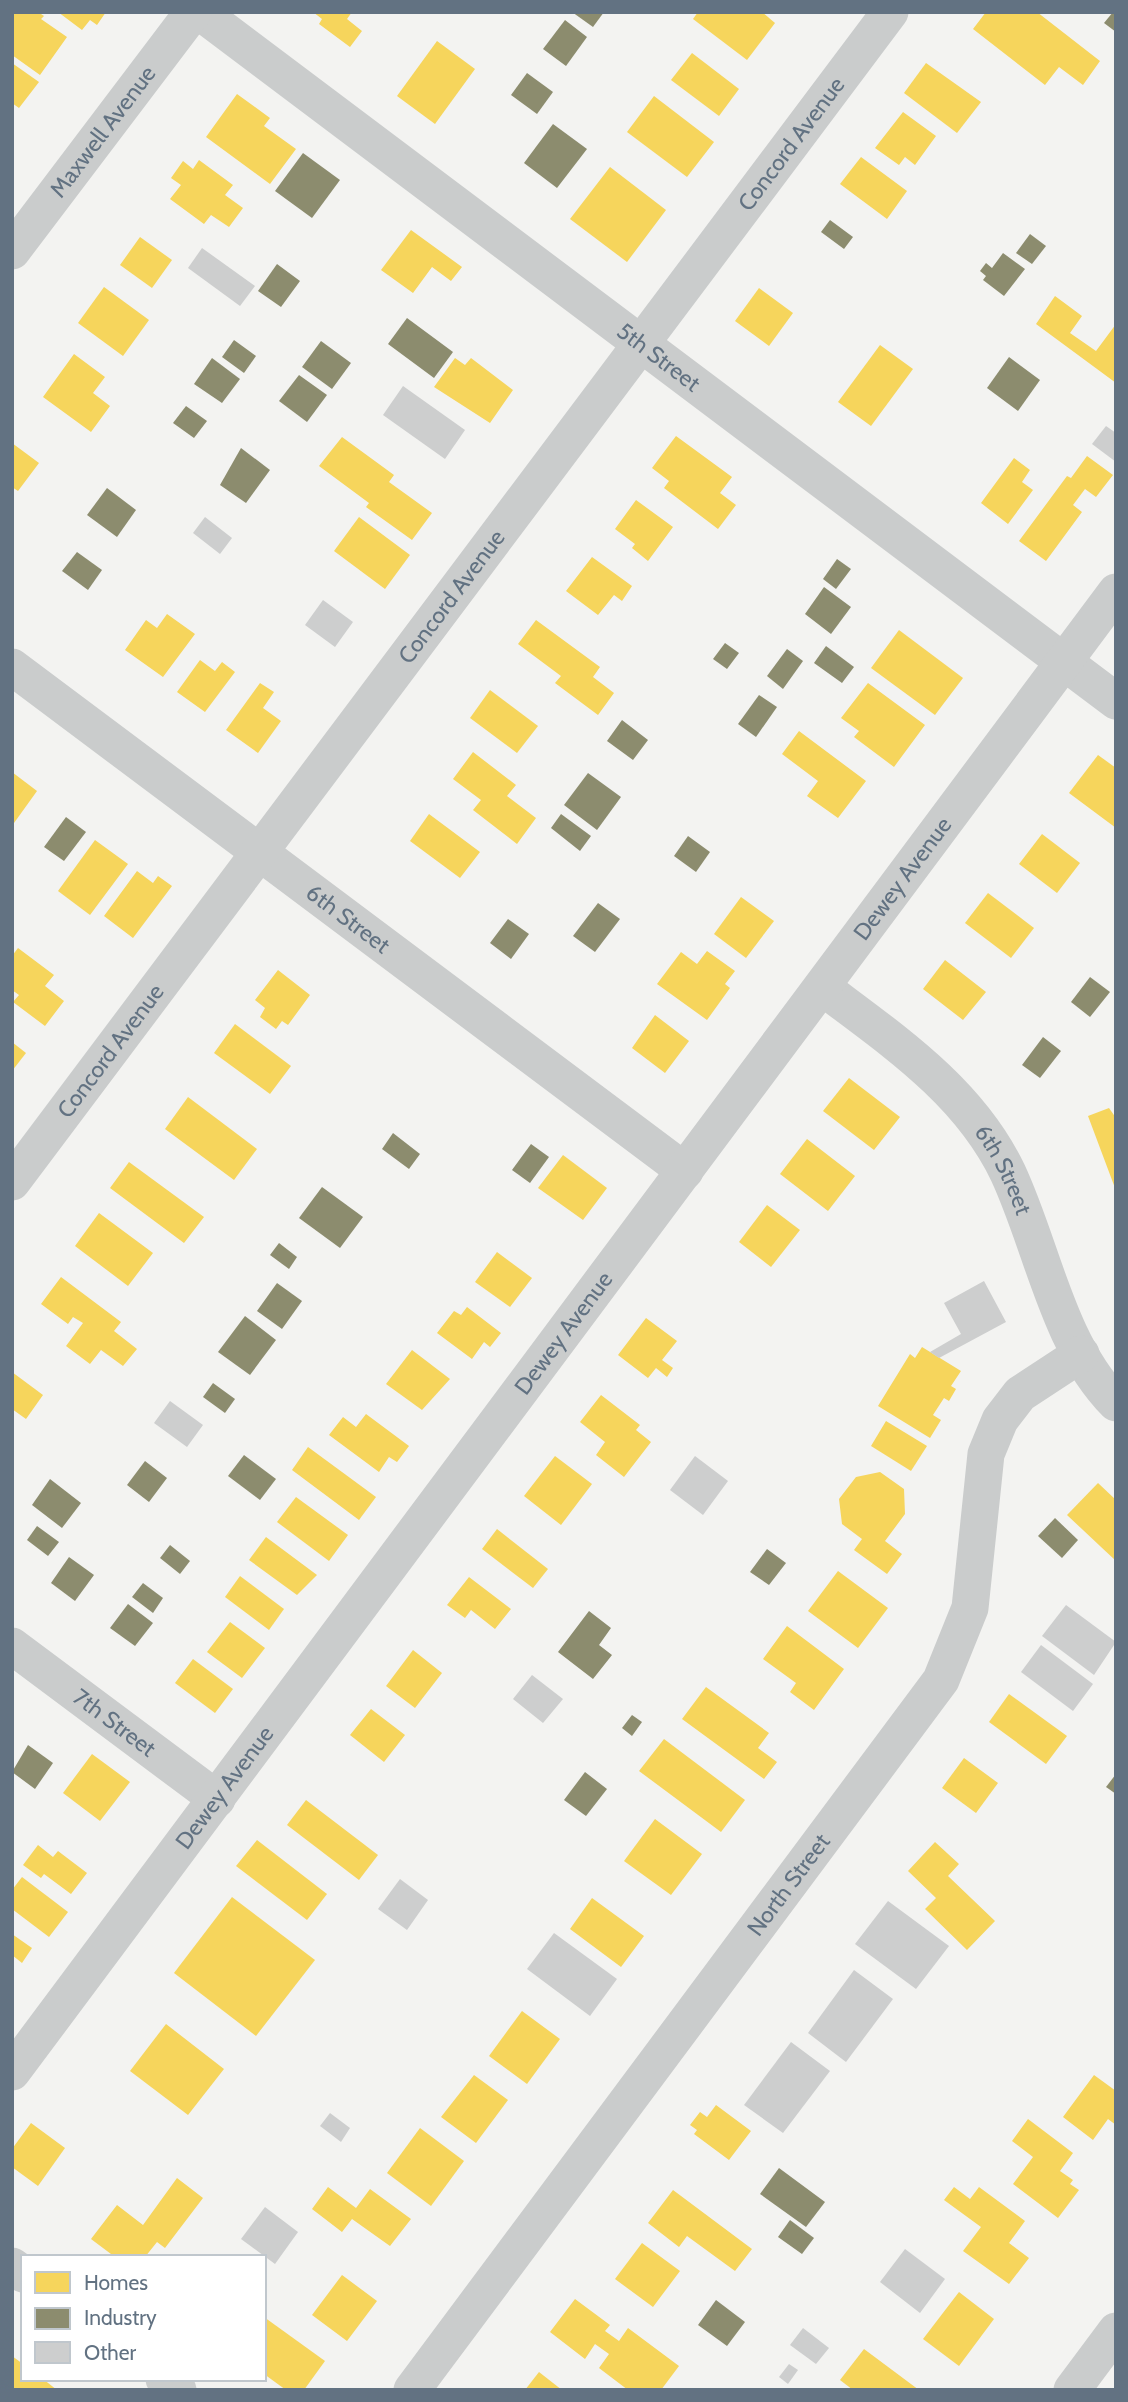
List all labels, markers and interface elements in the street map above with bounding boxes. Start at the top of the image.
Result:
street label: Maxwell Avenue [44,60,162,203]
street label: Concord Avenue [732,71,850,216]
street label: 5th Street [612,317,706,398]
street label: Concord Avenue [392,524,511,669]
street label: Dewey Avenue [847,811,957,946]
street label: 6th Street [301,878,396,959]
street label: Concord Avenue [51,978,170,1123]
street label: 6th Street [969,1119,1038,1219]
street label: Dewey Avenue [508,1266,618,1400]
street label: 7th Street [68,1683,162,1763]
street label: Dewey Avenue [169,1720,279,1854]
street label: North Street [741,1828,836,1941]
legend [21,2255,266,2381]
text: Homes [84,2270,148,2295]
text: Industry [84,2305,157,2330]
text: Other [84,2340,136,2365]

